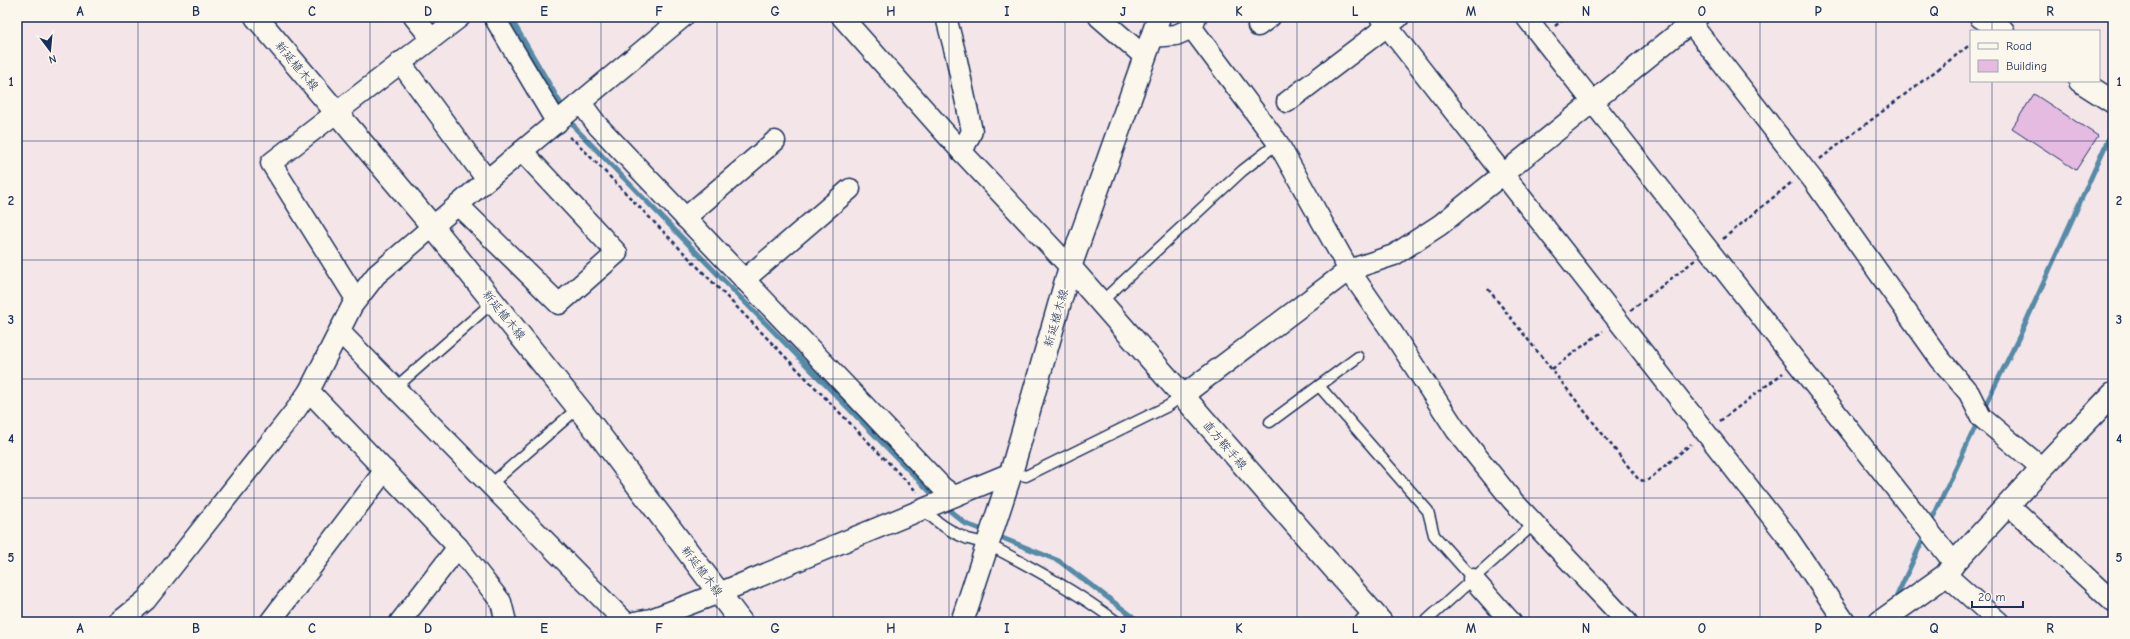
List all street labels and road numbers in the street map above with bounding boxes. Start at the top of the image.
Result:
street label: 新延植木線 [272,39,322,93]
street label: 新延植木線 [480,287,528,343]
street label: 新延植木線 [1041,287,1071,349]
street label: 直方鞍手線 [1200,418,1250,472]
street label: 新延植木線 [678,543,726,599]

